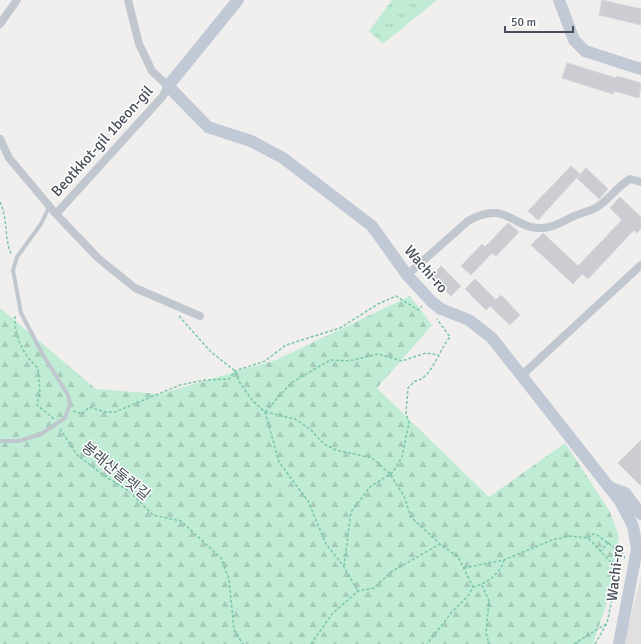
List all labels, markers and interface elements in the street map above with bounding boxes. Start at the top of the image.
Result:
scale bar [505,8,573,34]
text: 50 m [511,15,536,30]
street label: Beotkkot-gil 1beon-gil [47,82,157,200]
street label: Wachi-ro [400,241,452,297]
street label: 봉래산둘렛길 [78,438,154,504]
street label: Wachi-ro [603,543,627,603]

